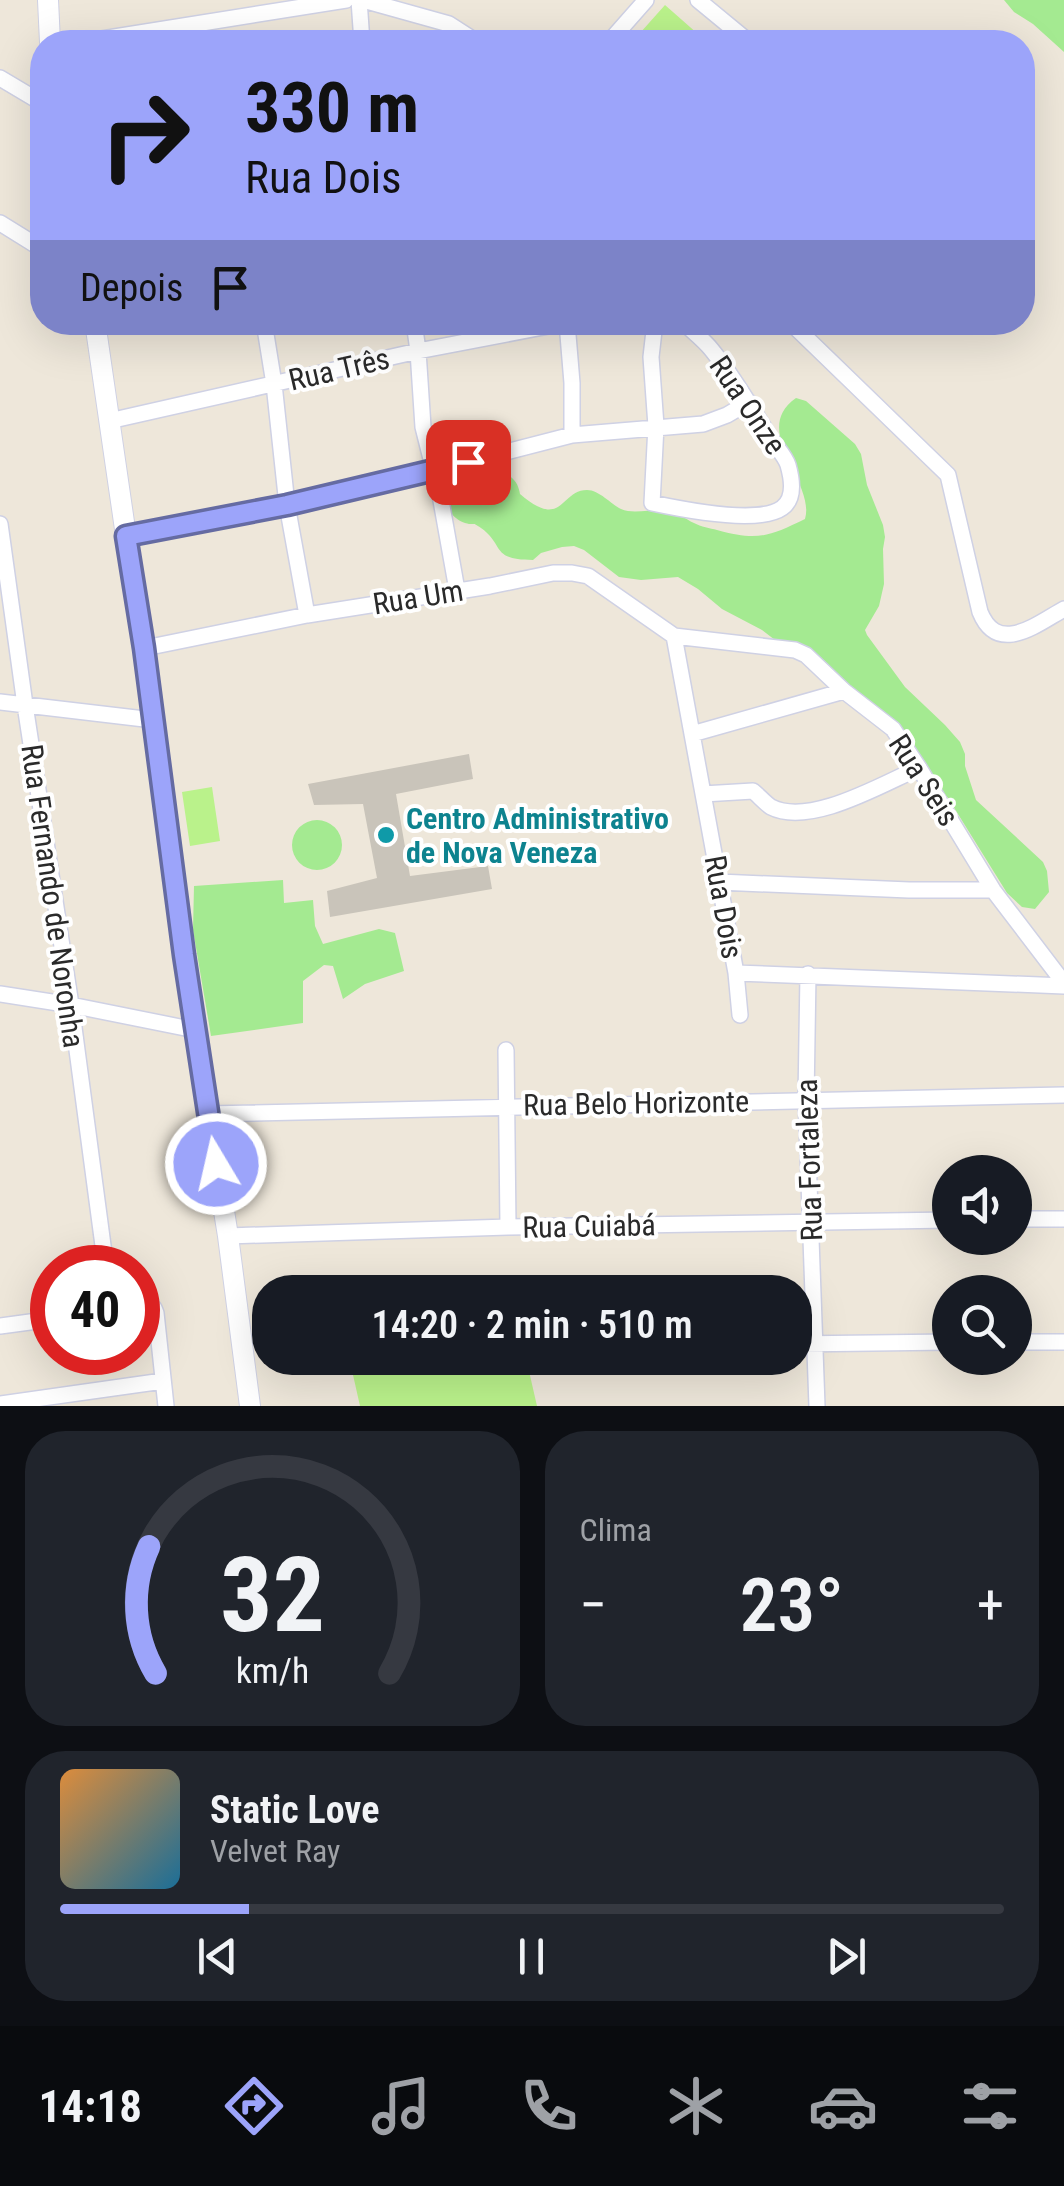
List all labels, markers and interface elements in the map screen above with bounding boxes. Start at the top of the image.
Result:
text: 330 m [245,67,419,149]
icon: right [80,70,210,200]
text: Rua Dois [245,151,402,204]
icon: arrive [203,260,258,315]
text: Depois [80,266,183,310]
street label: Rua Três [285,340,393,398]
street label: Rua Onze [702,349,794,461]
pin [426,420,511,505]
icon: arrive [441,435,496,490]
street label: Rua Um [370,573,466,621]
street label: Rua Seis [882,728,966,832]
street label: Rua Fernando de Noronha [14,742,92,1050]
place label: Centro Administrativo de Nova Veneza [406,801,669,870]
marker: Centro Administrativo de Nova Veneza [375,824,397,846]
street label: Rua Dois [698,853,750,961]
street label: Rua Fortaleza [789,1078,829,1242]
street label: Rua Belo Horizonte [523,1084,749,1122]
position arrow [164,1112,268,1216]
map controls [932,1155,1032,1375]
button: sound [932,1155,1032,1255]
street label: Rua Cuiabá [522,1207,656,1245]
speed limit sign: 40 [30,1245,160,1375]
button: search [932,1275,1032,1375]
text: 14:20 · 2 min · 510 m [372,1303,692,1347]
text: Clima [580,1511,652,1549]
text: 32 [220,1535,325,1656]
text: 23° [740,1561,844,1649]
text: − [580,1573,607,1637]
text: + [977,1573,1004,1637]
text: km/h [235,1650,309,1692]
text: Static Love [210,1788,379,1832]
text: Velvet Ray [210,1832,340,1870]
icon: previous [190,1929,245,1984]
icon: pause [504,1929,559,1984]
icon: next [819,1929,874,1984]
icon: directions [219,2071,289,2141]
icon: music [366,2071,436,2141]
icon: phone [514,2071,584,2141]
icon: climate [661,2071,731,2141]
icon: car [808,2071,878,2141]
icon: filters [955,2071,1025,2141]
text: 14:18 [39,2080,142,2133]

